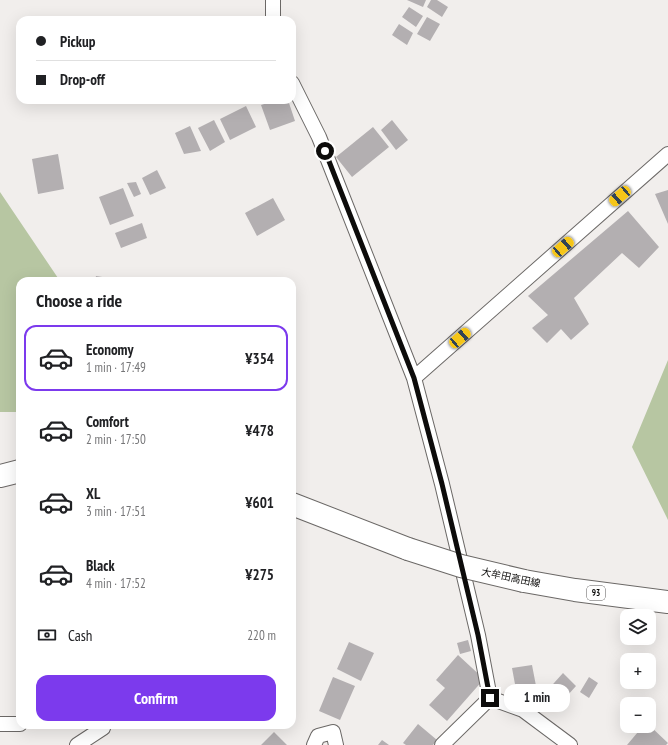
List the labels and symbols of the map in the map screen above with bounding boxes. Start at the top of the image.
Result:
route start [316,142,334,160]
car [607,184,633,208]
car [550,235,576,259]
car [447,326,473,350]
street label: 大牟田高田線 [480,565,542,590]
road number: 93 [587,586,605,600]
callout: 1 min [504,684,570,712]
route end [481,689,499,707]

